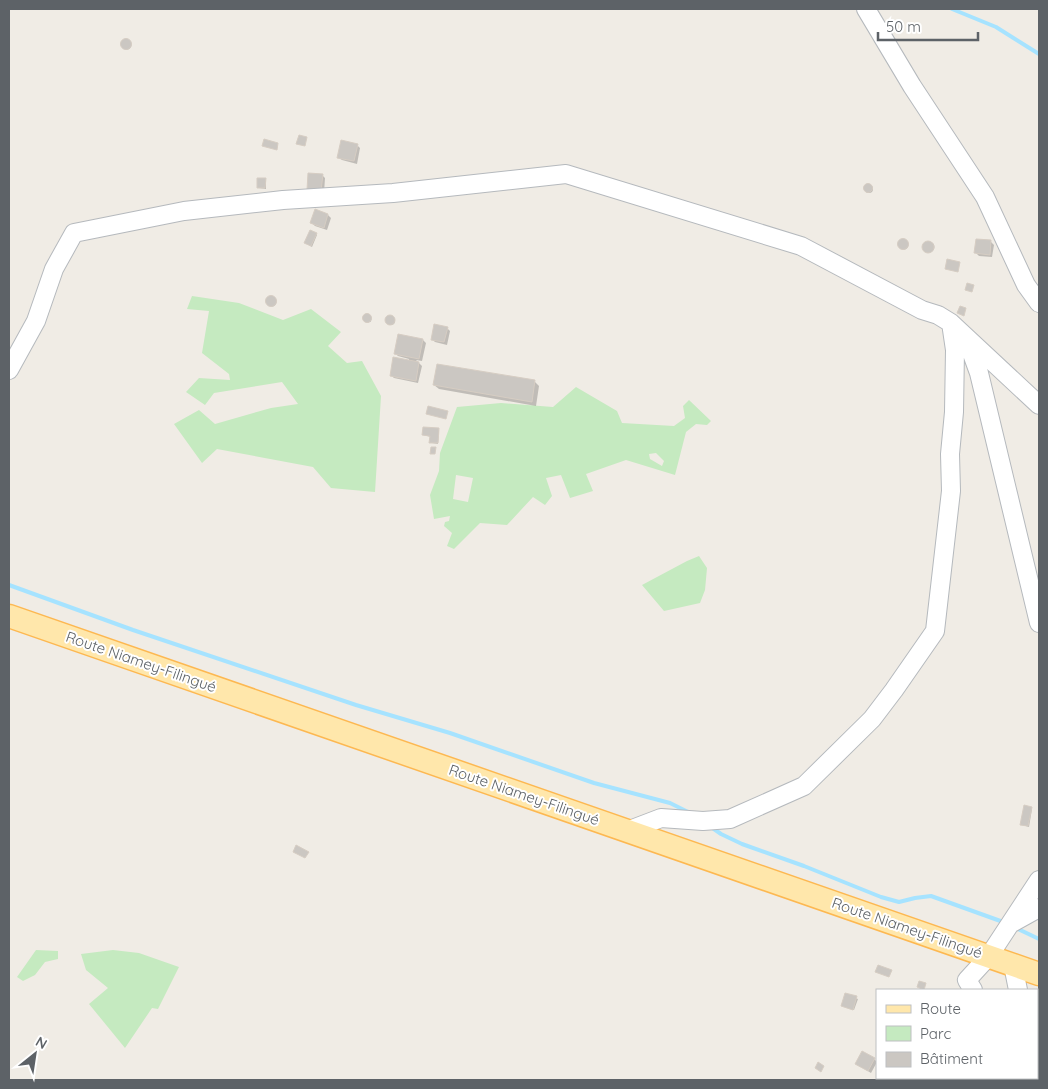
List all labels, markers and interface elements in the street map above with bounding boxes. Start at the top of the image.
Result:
scale bar [878,10,978,42]
text: 50 m [886,17,921,36]
street label: Route Niamey-Filingué [63,627,219,696]
street label: Route Niamey-Filingué [446,760,602,829]
street label: Route Niamey-Filingué [829,893,985,962]
legend [876,989,1038,1079]
text: Route [920,999,961,1018]
text: Parc [920,1024,951,1043]
north arrow [10,1029,60,1079]
text: N [33,1032,50,1053]
text: Bâtiment [920,1049,983,1068]

